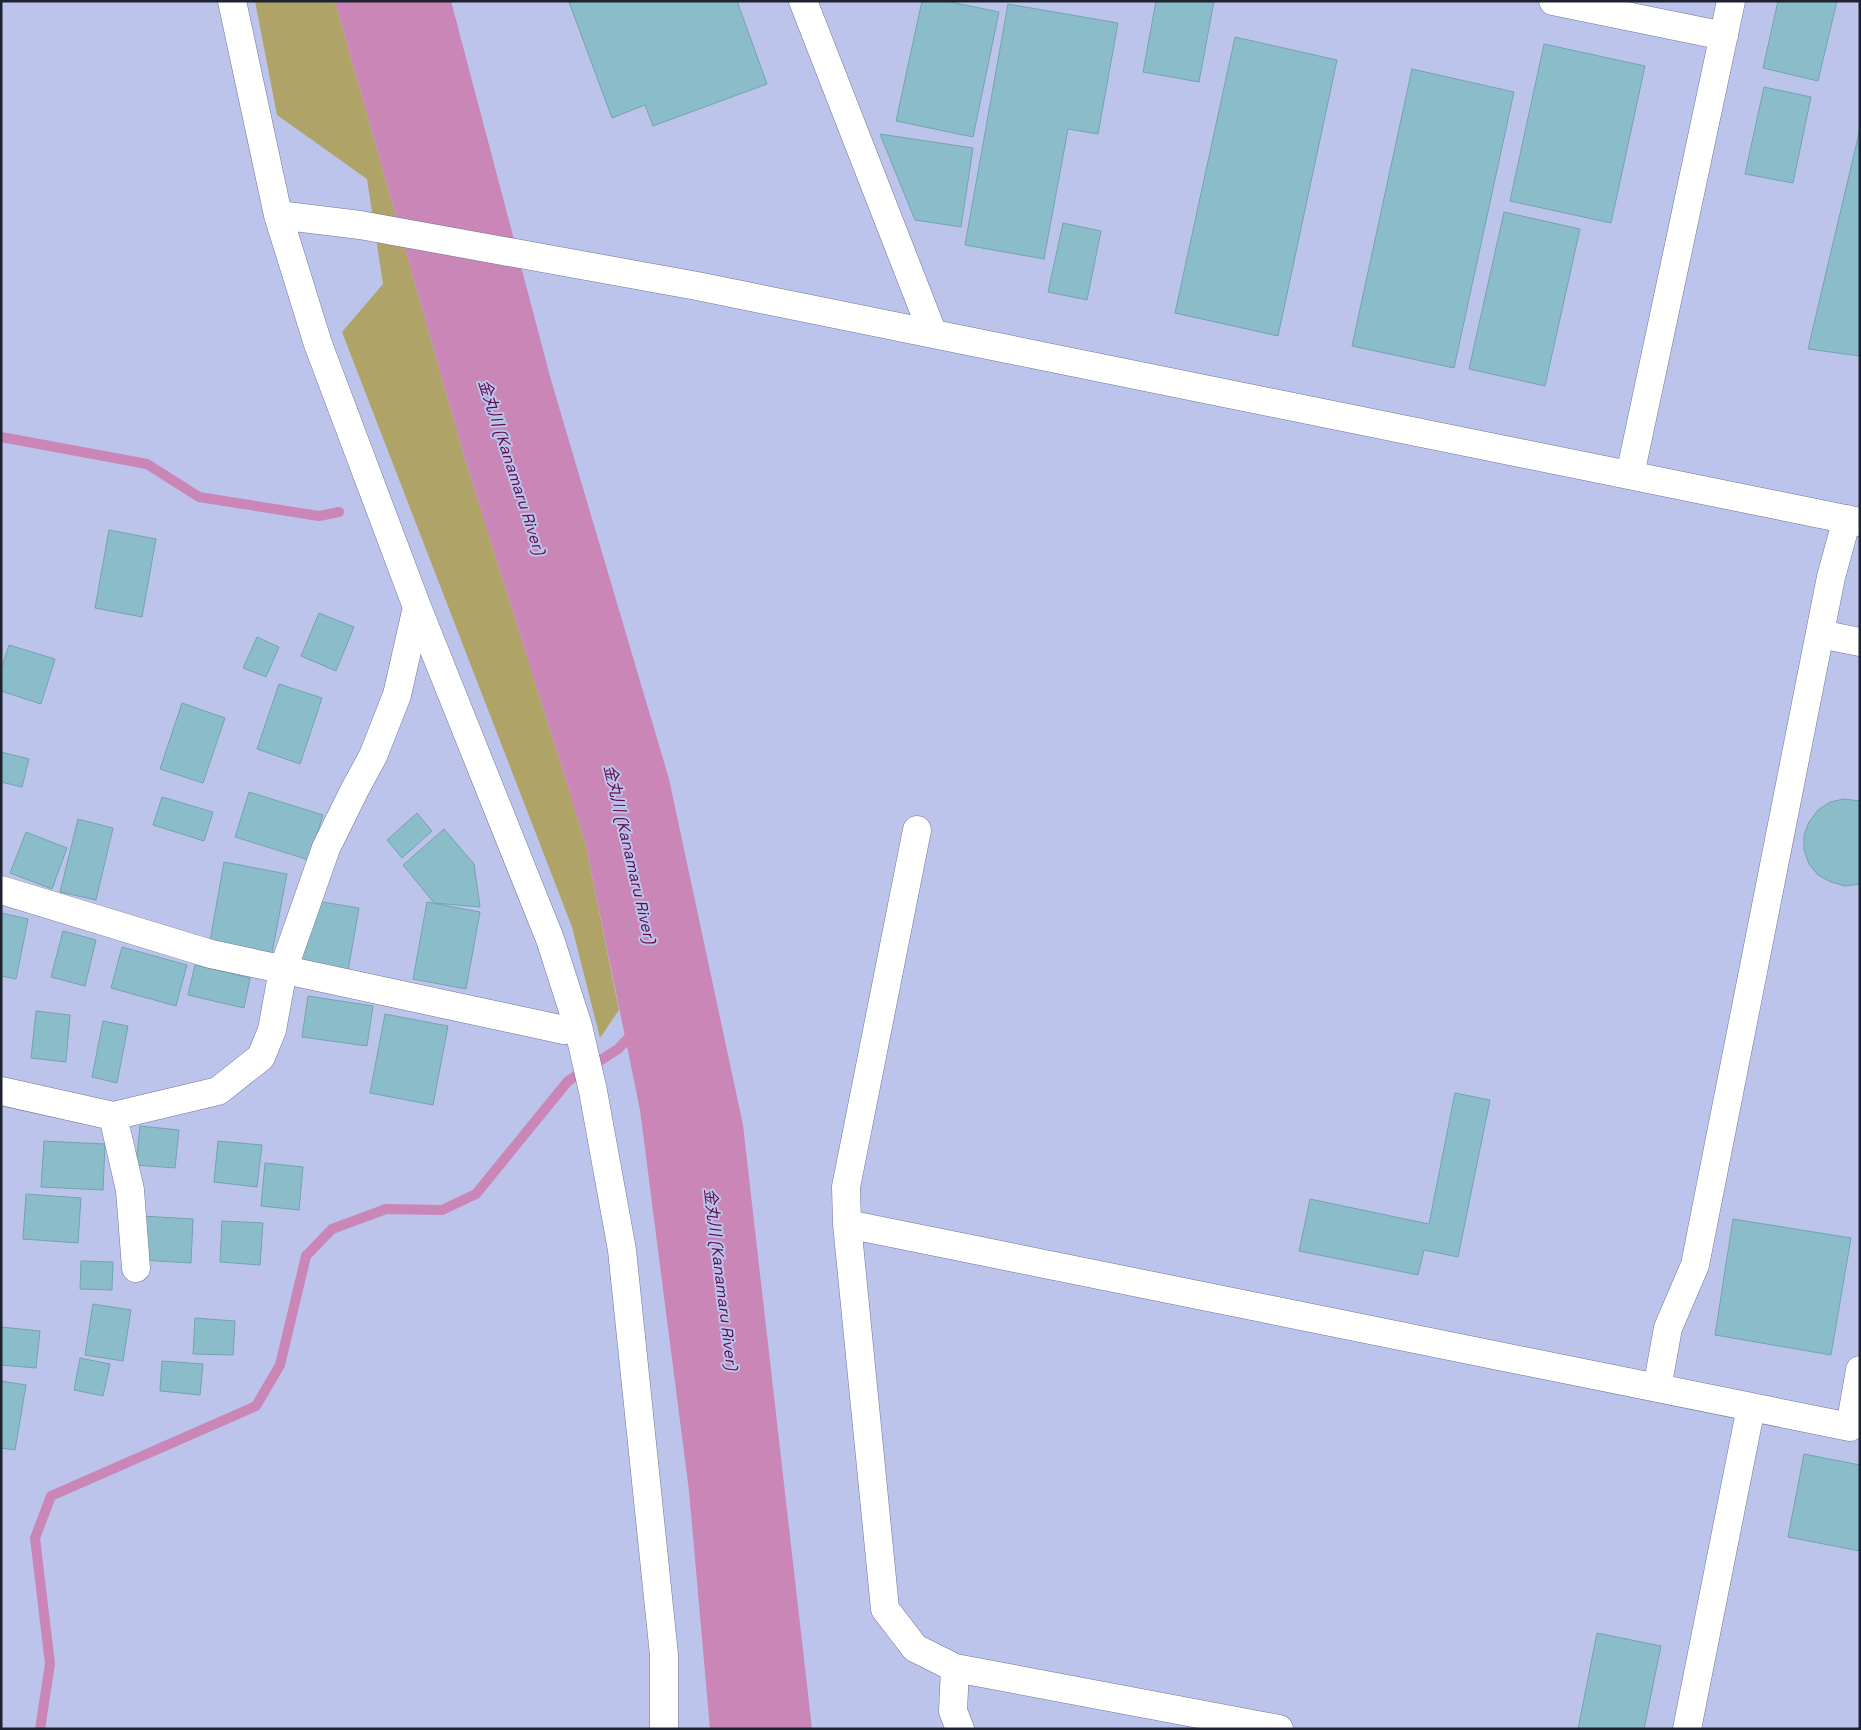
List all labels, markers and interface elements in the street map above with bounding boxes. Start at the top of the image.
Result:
water label: 金丸川 (Kanamaru River) [474,377,551,559]
water label: 金丸川 (Kanamaru River) [599,763,661,947]
water label: 金丸川 (Kanamaru River) [699,1187,743,1373]

